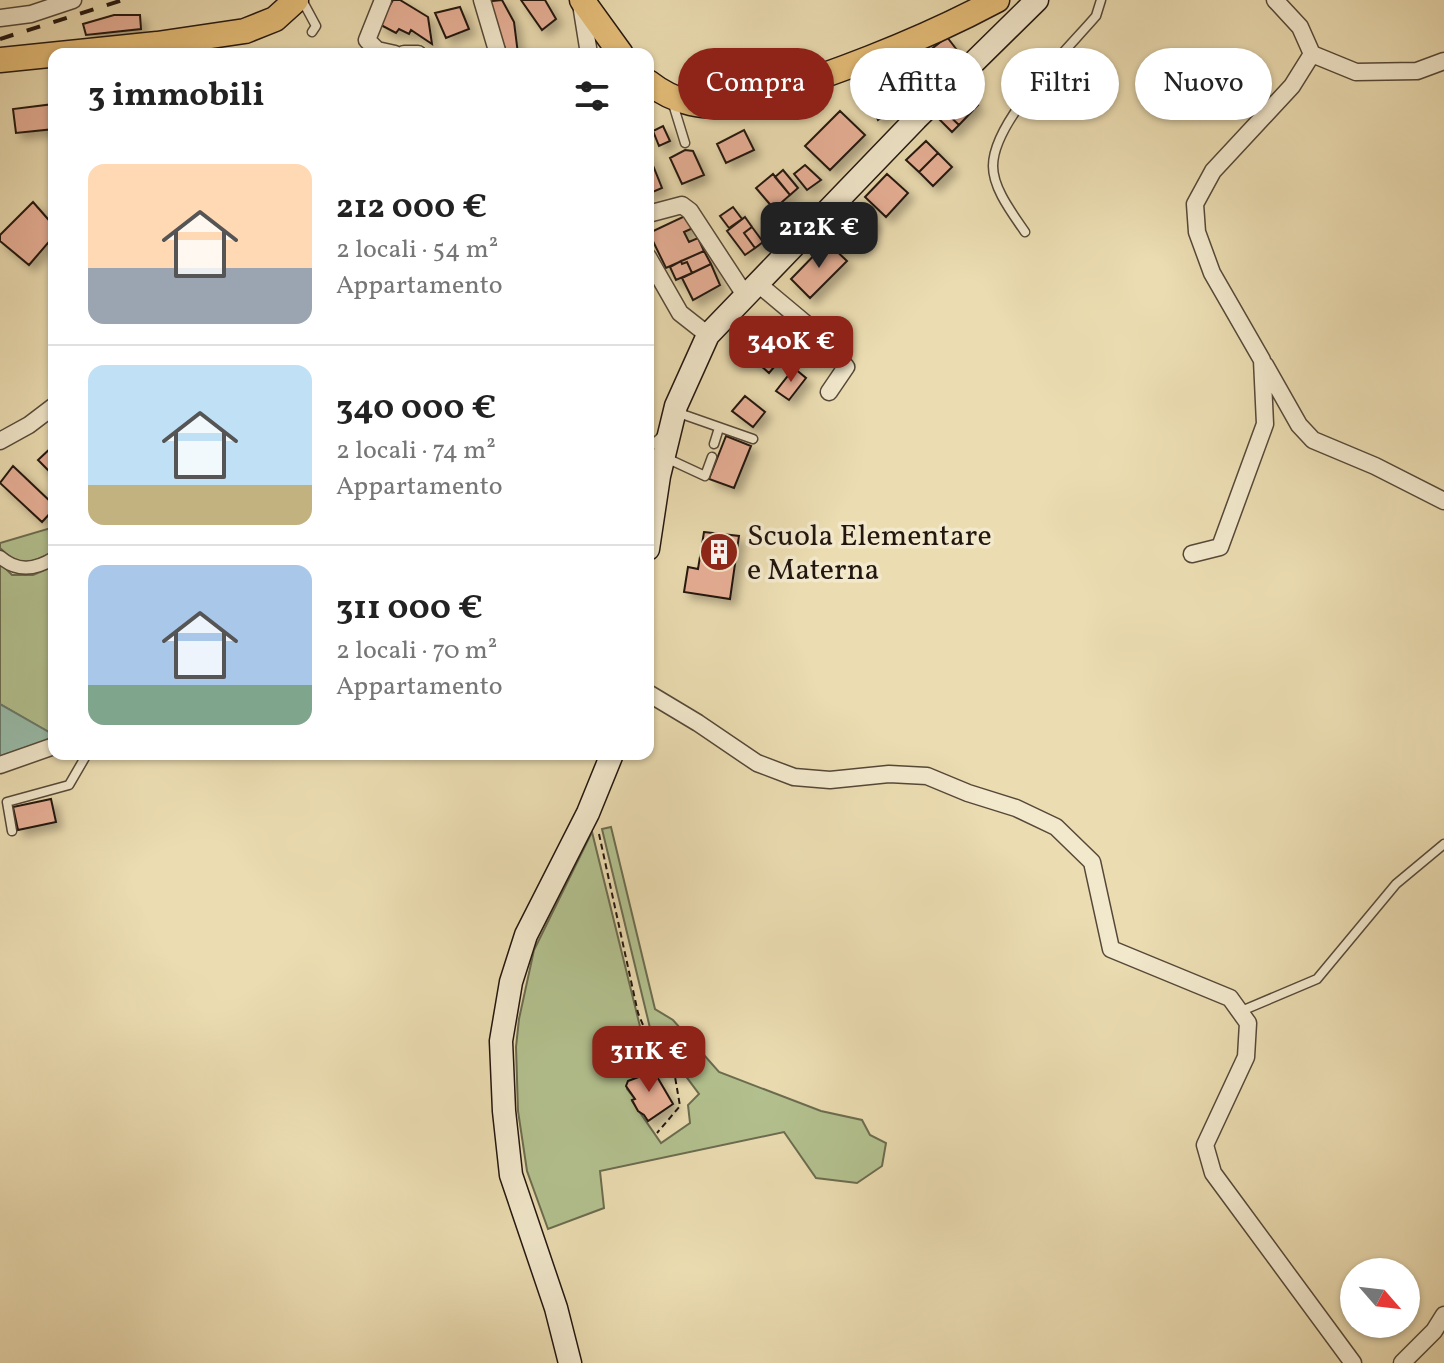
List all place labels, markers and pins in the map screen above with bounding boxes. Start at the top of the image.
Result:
pin: 212K € [754,202,884,270]
pin: 340K € [726,316,856,384]
place label: Scuola Elementare e Materna [747,516,992,592]
building icon: Scuola Elementare e Materna [698,531,740,573]
pin: 311K € [584,1026,714,1094]

